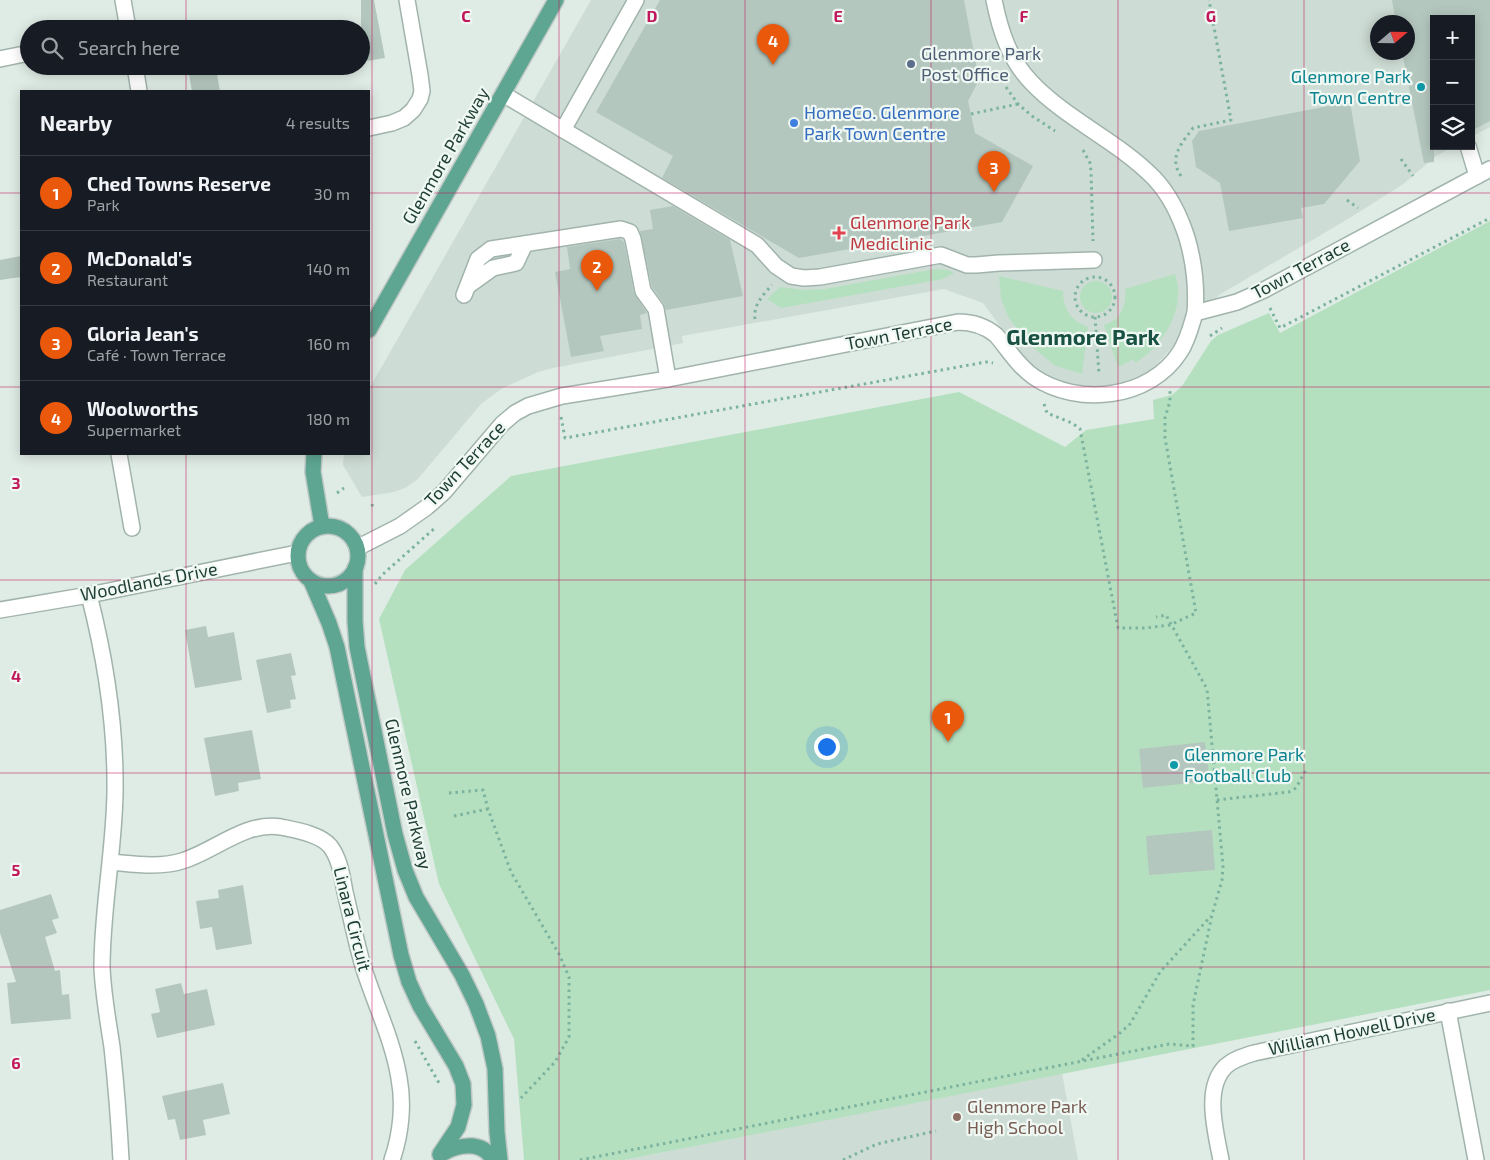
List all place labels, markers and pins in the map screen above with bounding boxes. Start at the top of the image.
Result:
pin: 4 [757,24,789,65]
place label: Glenmore Park Post Office [921,42,1041,85]
marker: Glenmore Park Post Office [905,58,917,70]
place label: Glenmore Park Town Centre [1291,65,1411,108]
marker: Glenmore Park Town Centre [1415,81,1427,93]
place label: HomeCo. Glenmore Park Town Centre [804,101,960,144]
marker: HomeCo. Glenmore Park Town Centre [788,117,800,129]
pin: 3 [978,151,1010,192]
place label: Glenmore Park Mediclinic [850,211,970,254]
marker: Glenmore Park Mediclinic [832,226,846,240]
pin: 2 [581,250,613,291]
pin: 1 [932,701,964,742]
place label: Glenmore Park Football Club [1184,743,1304,786]
marker: Glenmore Park Football Club [1168,759,1180,771]
place label: Glenmore Park High School [967,1095,1087,1138]
marker: Glenmore Park High School [951,1111,963,1123]

